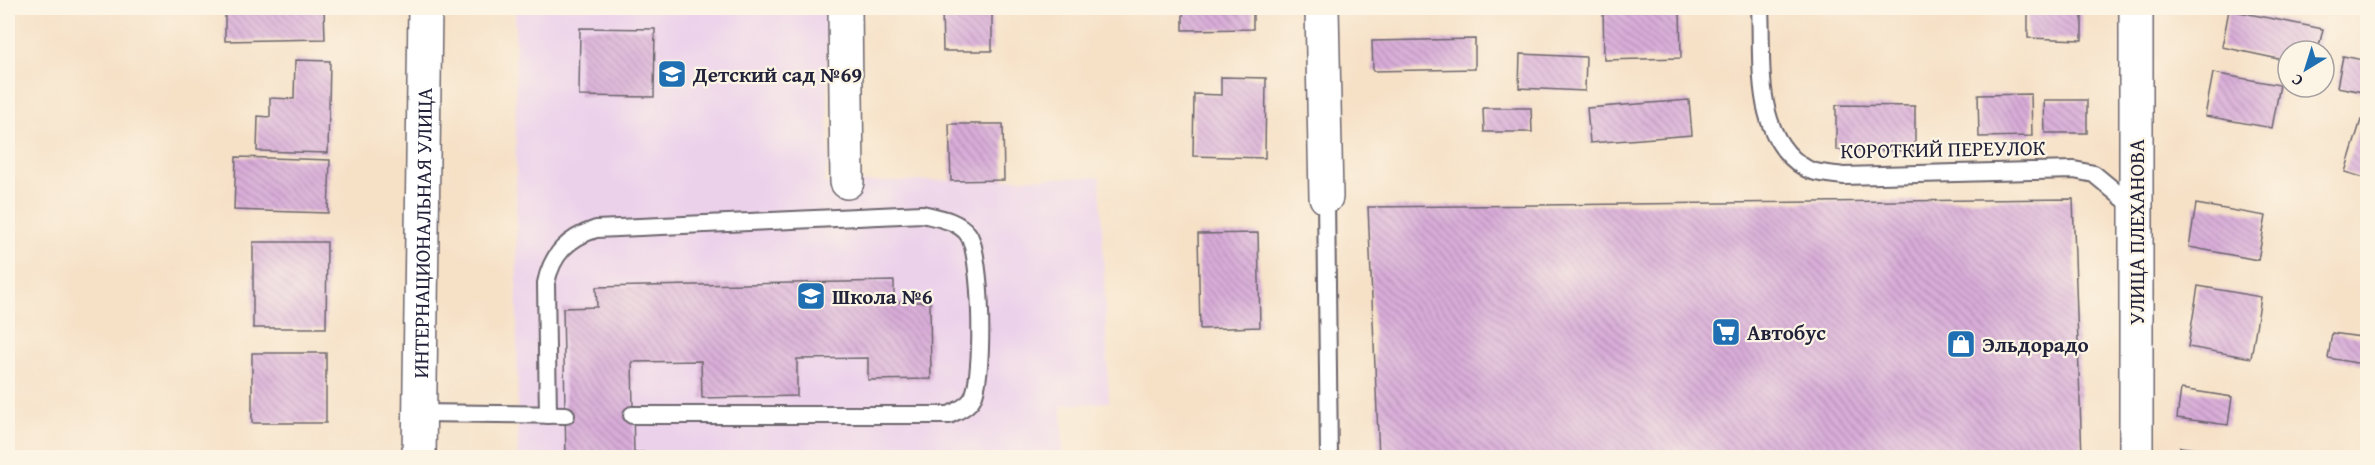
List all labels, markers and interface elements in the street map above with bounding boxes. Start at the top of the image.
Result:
north arrow [2276,39,2336,99]
school or university icon: Детский сад №69 [656,58,688,90]
place label: Детский сад №69 [692,59,862,90]
text: С [2286,69,2308,93]
street label: ИНТЕРНАЦИОНАЛЬНАЯ УЛИЦА [405,87,439,379]
street label: КОРОТКИЙ ПЕРЕУЛОК [1840,132,2046,166]
street label: УЛИЦА ПЛЕХАНОВА [2121,139,2152,325]
school or university icon: Школа №6 [795,280,827,312]
place label: Школа №6 [832,281,933,312]
supermarket icon: Автобус [1710,316,1742,348]
place label: Автобус [1747,317,1826,348]
shop icon: Эльдорадо [1945,328,1977,360]
place label: Эльдорадо [1982,329,2089,360]

